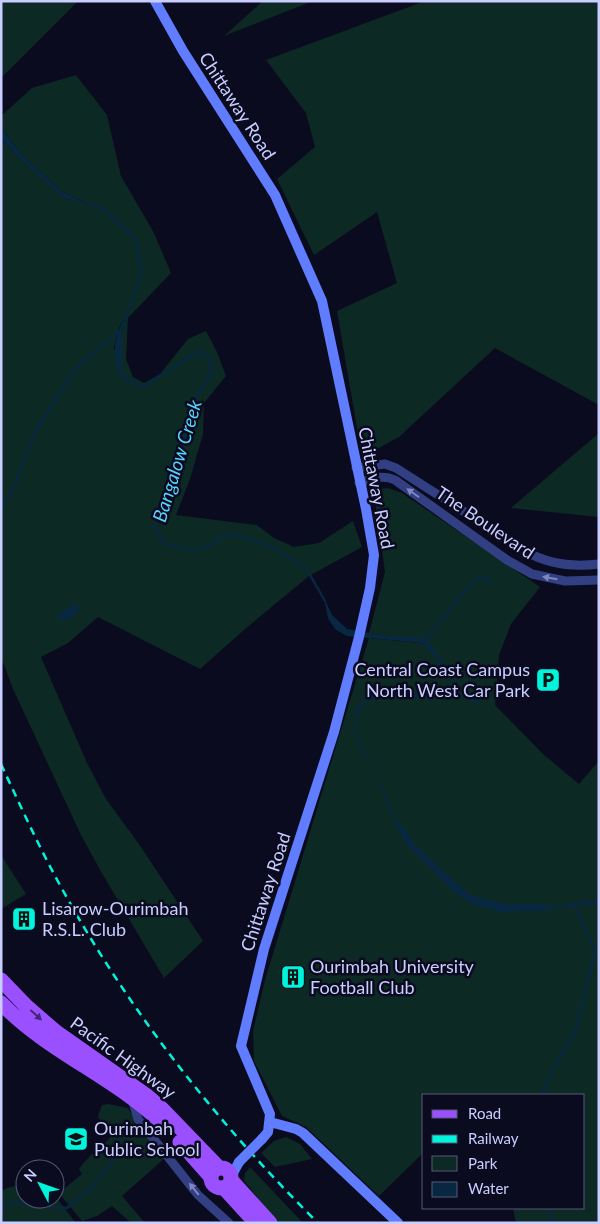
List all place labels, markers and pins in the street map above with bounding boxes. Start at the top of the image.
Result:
place label: Central Coast Campus North West Car Park [355,658,531,701]
parking icon: Central Coast Campus North West Car Park [535,667,561,693]
place label: Lisarow-Ourimbah R.S.L. Club [42,897,188,940]
building icon: Lisarow-Ourimbah R.S.L. Club [11,906,37,932]
place label: Ourimbah University Football Club [310,955,475,998]
building icon: Ourimbah University Football Club [280,964,306,990]
place label: Ourimbah Public School [94,1117,200,1160]
school or university icon: Ourimbah Public School [63,1126,89,1152]

